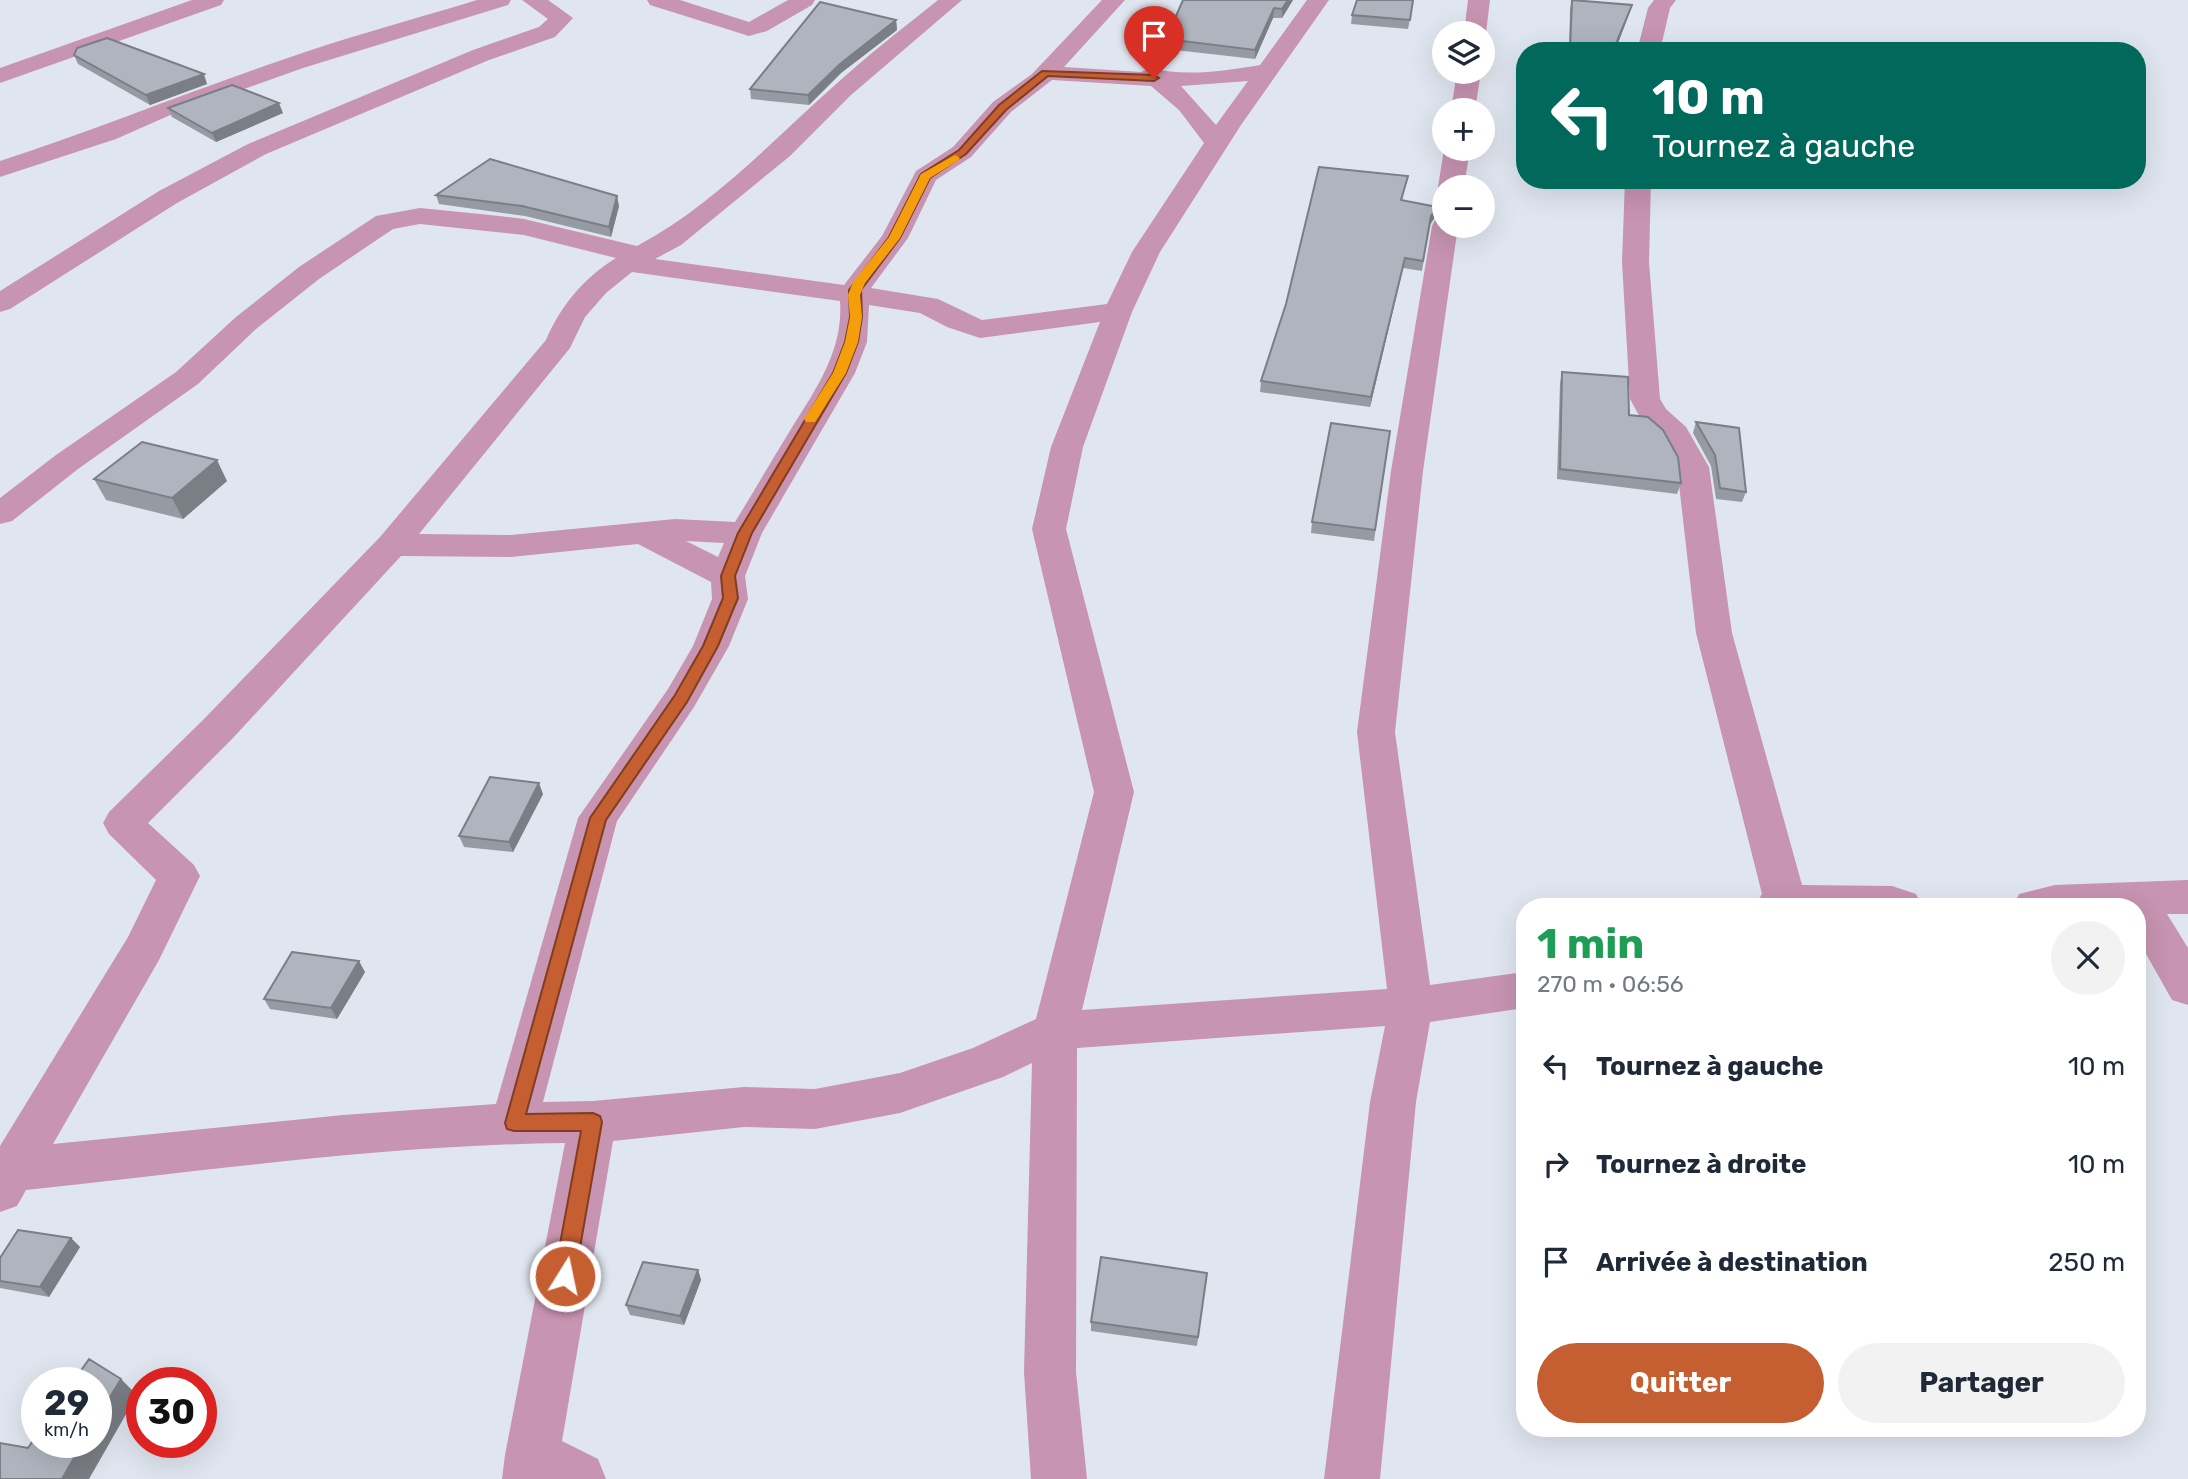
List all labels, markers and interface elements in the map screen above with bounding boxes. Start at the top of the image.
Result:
pin [1124,6,1184,78]
icon: arrive [1135,17,1173,55]
map controls [1432,21,1495,238]
button: layers [1432,21,1495,84]
text: 10 m [1652,68,1765,126]
icon: left [1537,70,1628,161]
button: + [1432,98,1495,161]
text: Tournez à gauche [1652,127,1915,165]
button: − [1432,175,1495,238]
text: 1 min [1537,919,1644,969]
button: close [2051,921,2125,995]
text: 270 m · 06:56 [1537,970,1684,998]
icon: left [1537,1047,1575,1085]
text: Tournez à gauche [1596,1051,1824,1082]
text: 10 m [2068,1051,2125,1082]
icon: right [1537,1145,1575,1183]
text: Tournez à droite [1596,1149,1806,1180]
text: 10 m [2068,1149,2125,1180]
position arrow [528,1239,602,1313]
icon: arrive [1537,1243,1575,1281]
text: Arrivée à destination [1596,1247,1868,1278]
text: 250 m [2048,1247,2125,1278]
button: Quitter [1537,1343,1824,1423]
button: Partager [1838,1343,2125,1423]
speed limit sign: 30 [126,1367,217,1458]
text: 29 [44,1382,89,1424]
text: km/h [44,1419,89,1441]

